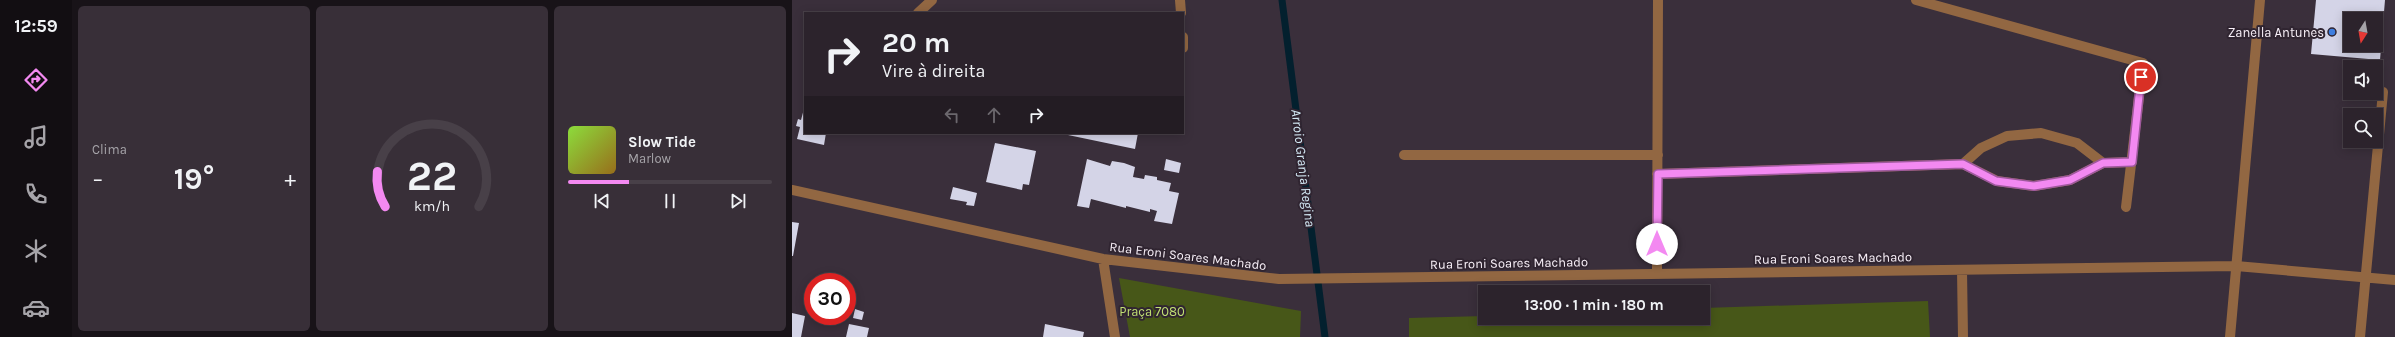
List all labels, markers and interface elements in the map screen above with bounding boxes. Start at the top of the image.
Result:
north arrow [2343,12,2383,52]
map controls [2343,12,2383,148]
text: 12:59 [14,15,58,37]
place label: Zanella Antunes [2228,25,2324,40]
text: 20 m [882,26,950,59]
marker: Zanella Antunes [2327,27,2337,37]
icon: right [816,28,868,80]
text: Vire à direita [882,60,986,82]
pin [2124,60,2158,94]
button: sound [2343,60,2383,100]
icon: directions [22,66,50,94]
icon: arrive [2130,66,2152,88]
icon: left [941,104,963,126]
icon: ahead [983,104,1005,126]
icon: right [1025,104,1047,126]
water label: Arroio Granja Regina [1287,108,1319,228]
button: search [2343,108,2383,148]
icon: music [22,123,50,151]
text: Slow Tide [628,133,696,151]
text: Clima [92,142,127,157]
text: 22 [407,151,457,199]
text: Marlow [628,151,671,166]
text: 19° [174,161,214,197]
text: − [92,166,104,192]
text: + [284,166,296,192]
icon: phone [22,180,50,208]
icon: previous [591,190,613,212]
icon: pause [659,190,681,212]
icon: next [727,190,749,212]
text: km/h [414,197,450,214]
position arrow [1636,223,1678,265]
icon: climate [22,237,50,265]
street label: Rua Eroni Soares Machado [1109,239,1267,273]
street label: Rua Eroni Soares Machado [1754,249,1912,267]
street label: Rua Eroni Soares Machado [1430,254,1588,272]
speed limit sign: 30 [804,273,856,325]
icon: car [22,294,50,322]
text: 13:00 · 1 min · 180 m [1524,296,1664,314]
park label: Praça 7080 [1119,304,1185,319]

